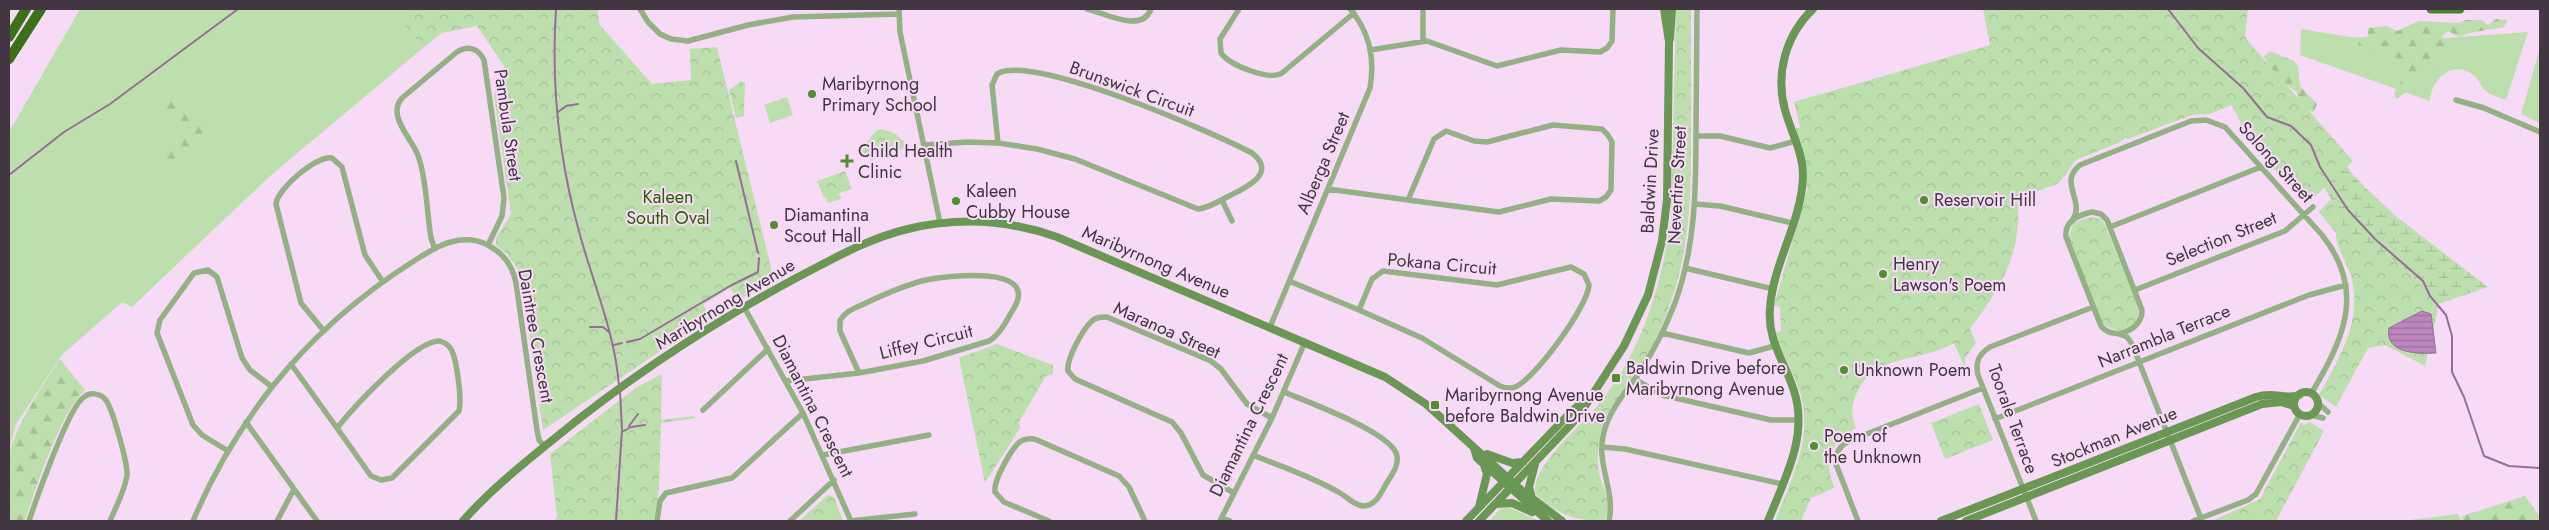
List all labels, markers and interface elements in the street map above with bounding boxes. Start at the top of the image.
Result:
street label: Brunswick Circuit [1066,54,1199,124]
street label: Pambula Street [487,67,529,183]
place label: Maribyrnong Primary School [822,71,937,118]
marker: Maribyrnong Primary School [806,88,818,100]
street label: Alberga Street [1290,107,1356,218]
street label: Solong Street [2232,116,2320,209]
street label: Nevertire Street [1661,124,1693,245]
street label: Baldwin Drive [1634,128,1666,234]
place label: Child Health Clinic [858,138,953,185]
marker: Child Health Clinic [840,154,854,168]
place label: Kaleen Cubby House [966,178,1070,225]
park label: Kaleen South Oval [626,184,710,231]
place label: Reservoir Hill [1934,187,2036,213]
marker: Reservoir Hill [1918,194,1930,206]
marker: Kaleen Cubby House [950,195,962,207]
place label: Diamantina Scout Hall [784,202,869,249]
street label: Selection Street [2162,205,2281,273]
marker: Diamantina Scout Hall [768,219,780,231]
street label: Maribyrnong Avenue [1078,219,1234,305]
street label: Pokana Circuit [1386,246,1498,282]
place label: Henry Lawson's Poem [1893,251,2006,298]
street label: Maribyrnong Avenue [650,252,800,356]
street label: Daintree Crescent [511,267,561,406]
marker: Henry Lawson's Poem [1877,268,1889,280]
street label: Maranoa Street [1109,295,1225,365]
street label: Narrambla Terrace [2094,298,2234,374]
street label: Liffey Circuit [877,318,976,366]
street label: Diamantina Crescent [766,330,860,482]
street label: Diamantina Crescent [1203,348,1295,501]
place label: Baldwin Drive before Maribyrnong Avenue [1626,355,1786,402]
place label: Unknown Poem [1854,357,1971,383]
street label: Toorale Terrace [1981,361,2045,477]
marker: Unknown Poem [1838,364,1850,376]
marker: Baldwin Drive before Maribyrnong Avenue [1610,372,1622,384]
place label: Maribyrnong Avenue before Baldwin Drive [1445,382,1605,429]
marker: Maribyrnong Avenue before Baldwin Drive [1429,399,1441,411]
street label: Stockman Avenue [2047,400,2181,474]
place label: Poem of the Unknown [1824,423,1922,470]
marker: Poem of the Unknown [1808,440,1820,452]

